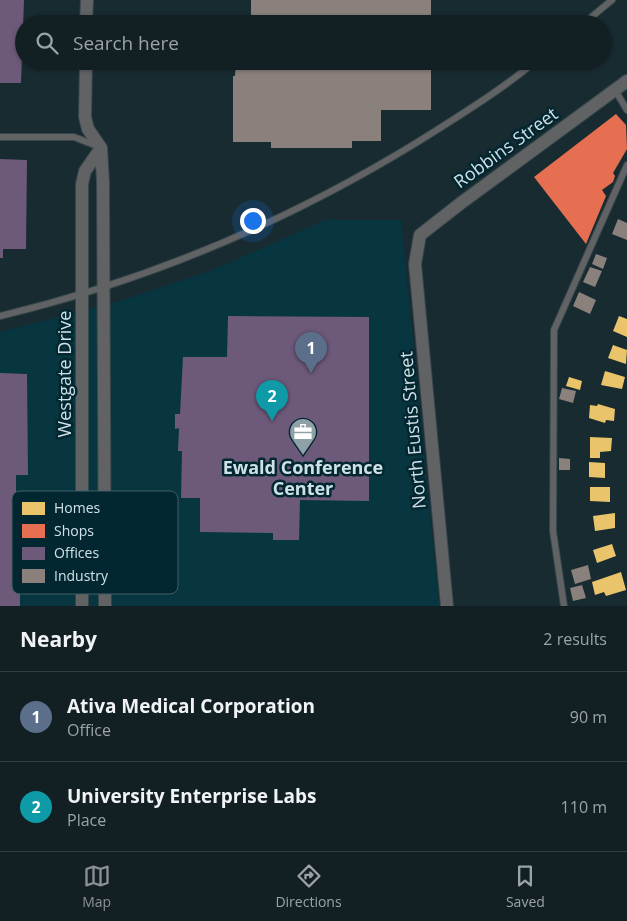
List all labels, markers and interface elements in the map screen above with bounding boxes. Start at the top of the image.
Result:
search box [15,15,612,70]
icon: search [33,29,61,57]
text: Search here [73,30,179,56]
street label: Robbins Street [449,101,562,193]
your location [240,208,266,234]
street label: Westgate Drive [52,311,76,437]
pin: 1 [295,332,327,373]
street label: North Eustis Street [393,350,431,510]
pin: 2 [256,380,288,421]
office icon: Ewald Conference Center [288,417,318,456]
place label: Ewald Conference Center [223,455,383,500]
legend [12,491,178,594]
text: Homes [54,498,101,517]
text: Shops [54,521,94,540]
text: Offices [54,543,99,562]
text: Industry [54,566,109,585]
text: Nearby [20,625,97,653]
text: 2 results [543,628,607,650]
text: Ativa Medical Corporation [67,693,315,719]
text: 1 [31,706,41,728]
text: 90 m [570,706,607,728]
text: Office [67,719,111,741]
text: University Enterprise Labs [67,783,317,809]
text: 2 [31,796,41,818]
text: 110 m [561,796,607,818]
text: Place [67,809,106,831]
tab: Map [82,862,111,911]
tab: Directions [275,862,342,911]
tab: Saved [506,862,545,911]

